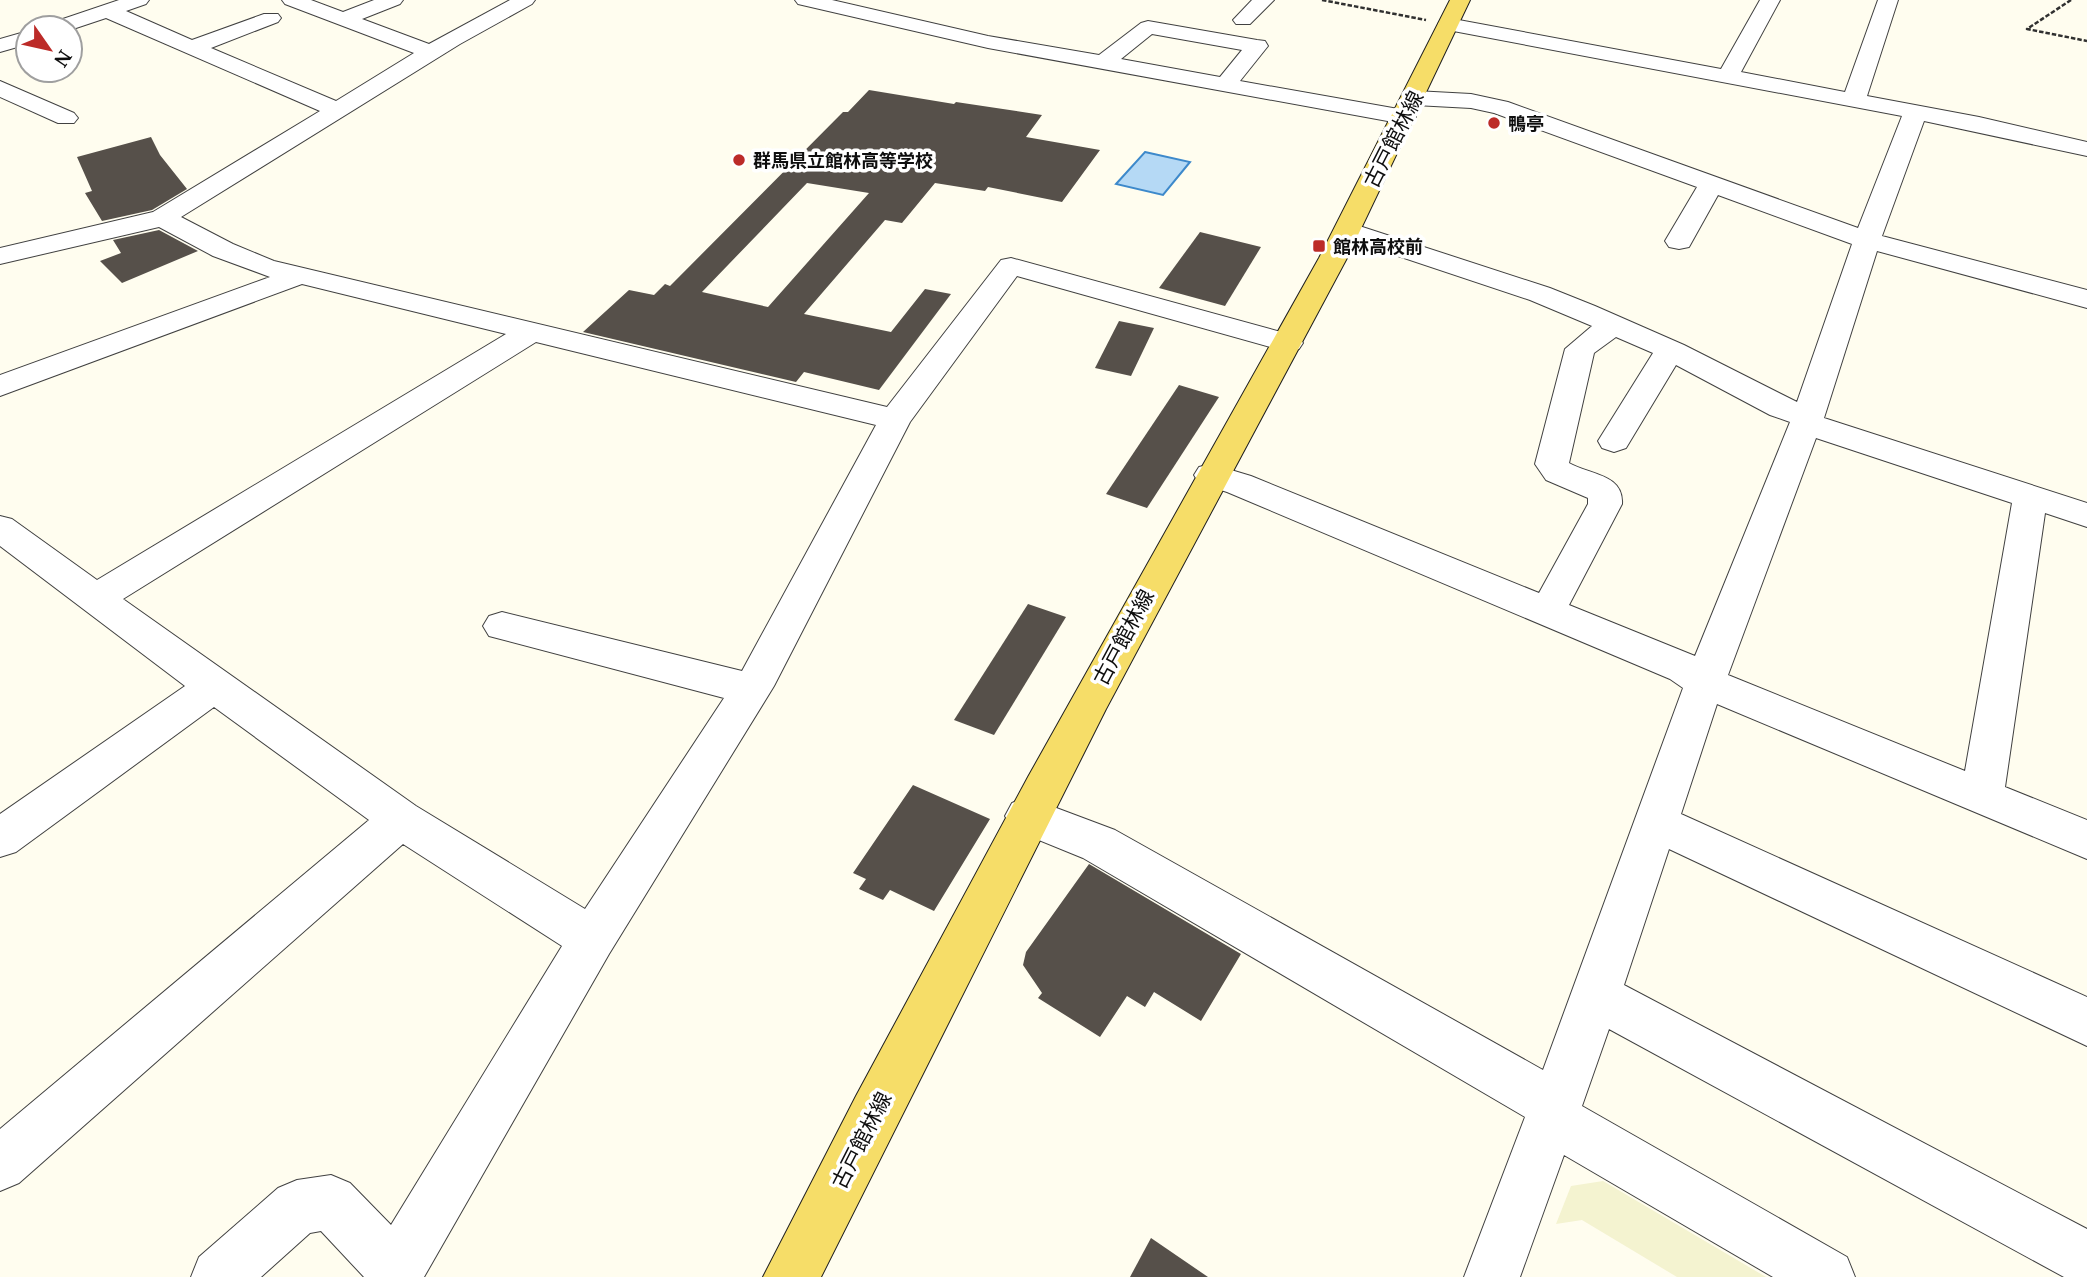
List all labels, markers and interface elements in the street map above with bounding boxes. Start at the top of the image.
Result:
north arrow [14,14,84,84]
text: N [48,45,78,72]
street label: 古戸館林線 [1357,86,1429,192]
place label: 鴨亭 [1508,111,1544,135]
marker: 鴨亭 [1486,115,1502,131]
place label: 群馬県立館林高等学校 [753,148,933,172]
marker: 群馬県立館林高等学校 [731,152,747,168]
place label: 館林高校前 [1333,234,1423,258]
marker: 館林高校前 [1311,238,1327,254]
street label: 古戸館林線 [1086,584,1160,690]
street label: 古戸館林線 [825,1087,897,1193]

